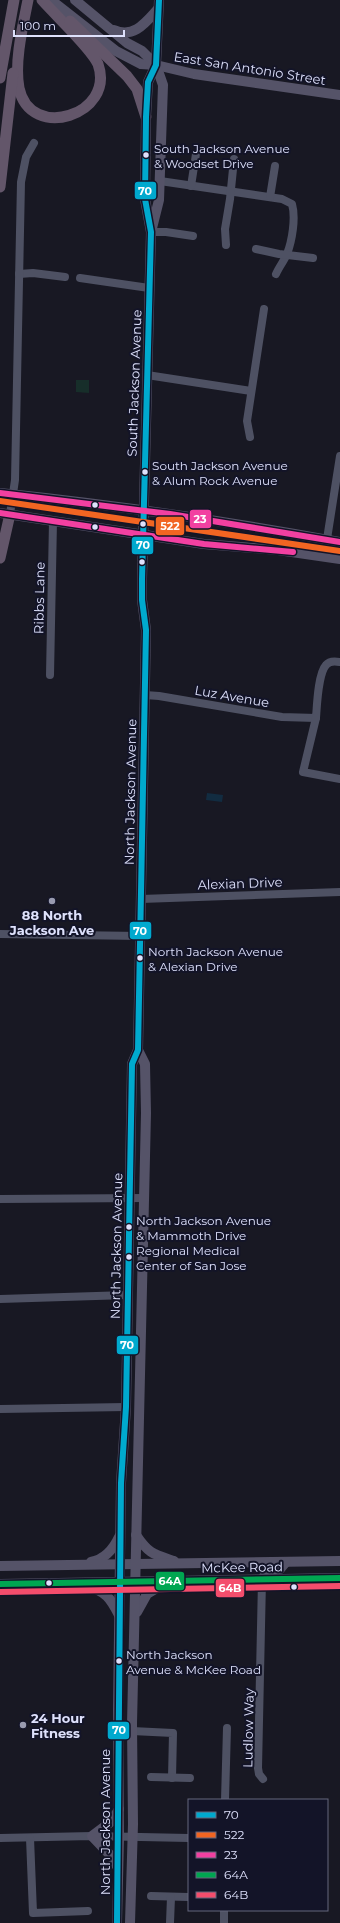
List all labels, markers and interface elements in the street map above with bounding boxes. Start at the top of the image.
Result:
scale bar [14,12,124,38]
text: 100 m [20,18,56,33]
street label: East San Antonio Street [173,48,327,88]
place label: South Jackson Avenue & Woodset Drive [154,141,290,171]
marker: South Jackson Avenue & Woodset Drive [141,150,151,160]
line badge: 70 [134,181,157,200]
text: 70 [138,184,153,198]
street label: South Jackson Avenue [123,309,145,457]
place label: South Jackson Avenue & Alum Rock Avenue [152,458,288,488]
marker: South Jackson Avenue & Alum Rock Avenue [140,467,150,477]
unlabelled marker [90,500,100,510]
line badge: 23 [189,509,212,529]
text: 23 [193,512,207,526]
line badge: 522 [155,516,185,536]
unlabelled marker [138,519,148,529]
text: 522 [160,519,180,533]
unlabelled marker [90,522,100,532]
line badge: 70 [131,536,154,555]
text: 70 [136,538,151,552]
unlabelled marker [137,557,147,567]
street label: Ribbs Lane [30,562,48,634]
street label: Luz Avenue [193,682,271,710]
street label: North Jackson Avenue [121,719,139,865]
street label: Alexian Drive [197,874,283,892]
marker: 88 North Jackson Ave [47,896,57,906]
place label: 88 North Jackson Ave [9,907,94,938]
line badge: 70 [129,921,152,940]
text: 70 [133,924,148,938]
place label: North Jackson Avenue & Alexian Drive [148,944,283,974]
marker: North Jackson Avenue & Alexian Drive [135,953,145,963]
street label: North Jackson Avenue [107,1173,125,1319]
place label: North Jackson Avenue & Mammoth Drive [136,1213,271,1243]
marker: North Jackson Avenue & Mammoth Drive [124,1222,134,1232]
place label: Regional Medical Center of San Jose [136,1243,247,1273]
marker: Regional Medical Center of San Jose [124,1252,134,1262]
line badge: 70 [116,1335,139,1355]
text: 70 [120,1338,135,1352]
street label: McKee Road [201,1558,283,1576]
line badge: 64A [155,1571,185,1591]
text: 64A [158,1574,182,1588]
unlabelled marker [44,1578,54,1588]
line badge: 64B [215,1578,245,1598]
text: 64B [218,1581,242,1595]
unlabelled marker [289,1582,299,1592]
place label: North Jackson Avenue & McKee Road [126,1647,261,1677]
marker: North Jackson Avenue & McKee Road [114,1656,124,1666]
street label: Ludlow Way [239,1687,257,1768]
place label: 24 Hour Fitness [31,1710,85,1741]
marker: 24 Hour Fitness [18,1720,28,1730]
line badge: 70 [107,1721,130,1740]
text: 70 [112,1723,127,1737]
street label: North Jackson Avenue [97,1749,113,1895]
legend [188,1799,328,1911]
text: 70 [224,1807,239,1822]
text: 522 [224,1827,245,1842]
text: 23 [224,1847,238,1862]
text: 64A [224,1867,248,1882]
text: 64B [224,1887,248,1902]

